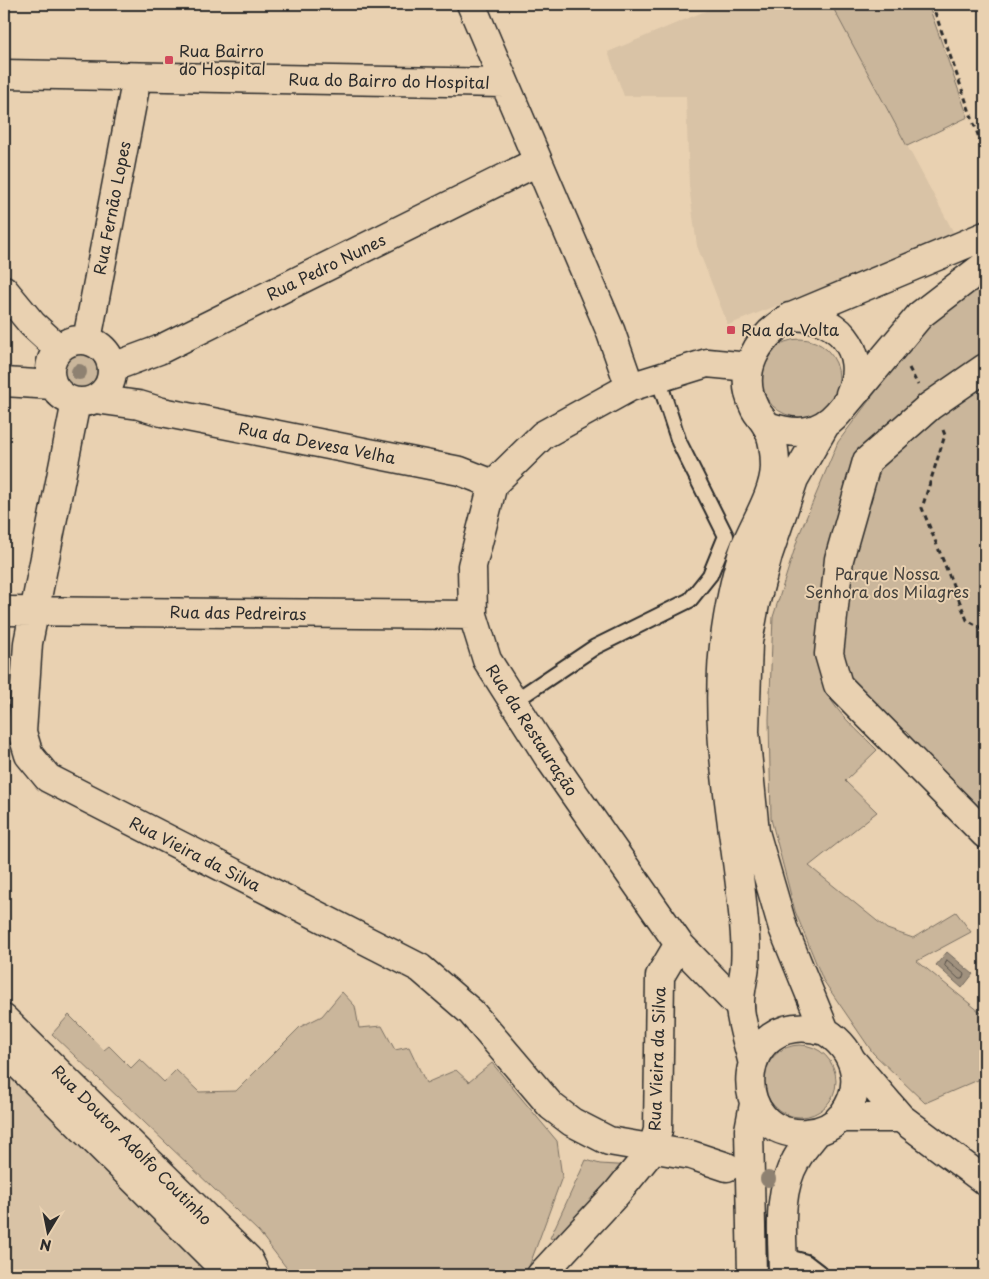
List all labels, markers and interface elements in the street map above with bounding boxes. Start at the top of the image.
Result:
place label: Rua Bairro do Hospital [179,38,266,80]
marker: Rua Bairro do Hospital [163,54,175,66]
street label: Rua do Bairro do Hospital [288,66,490,94]
street label: Rua Fernão Lopes [86,139,136,277]
street label: Rua Pedro Nunes [262,227,389,305]
place label: Rua da Volta [741,317,839,341]
marker: Rua da Volta [725,324,737,336]
street label: Rua da Devesa Velha [237,415,398,469]
park label: Parque Nossa Senhora dos Milagres [805,561,969,603]
street label: Rua das Pedreiras [169,599,307,625]
street label: Rua da Restauração [481,659,585,800]
street label: Rua Vieira da Silva [126,810,266,897]
street label: Rua Vieira da Silva [641,986,671,1132]
street label: Rua Doutor Adolfo Coutinho [47,1059,218,1230]
north arrow [22,1206,72,1256]
text: N [38,1234,53,1257]

